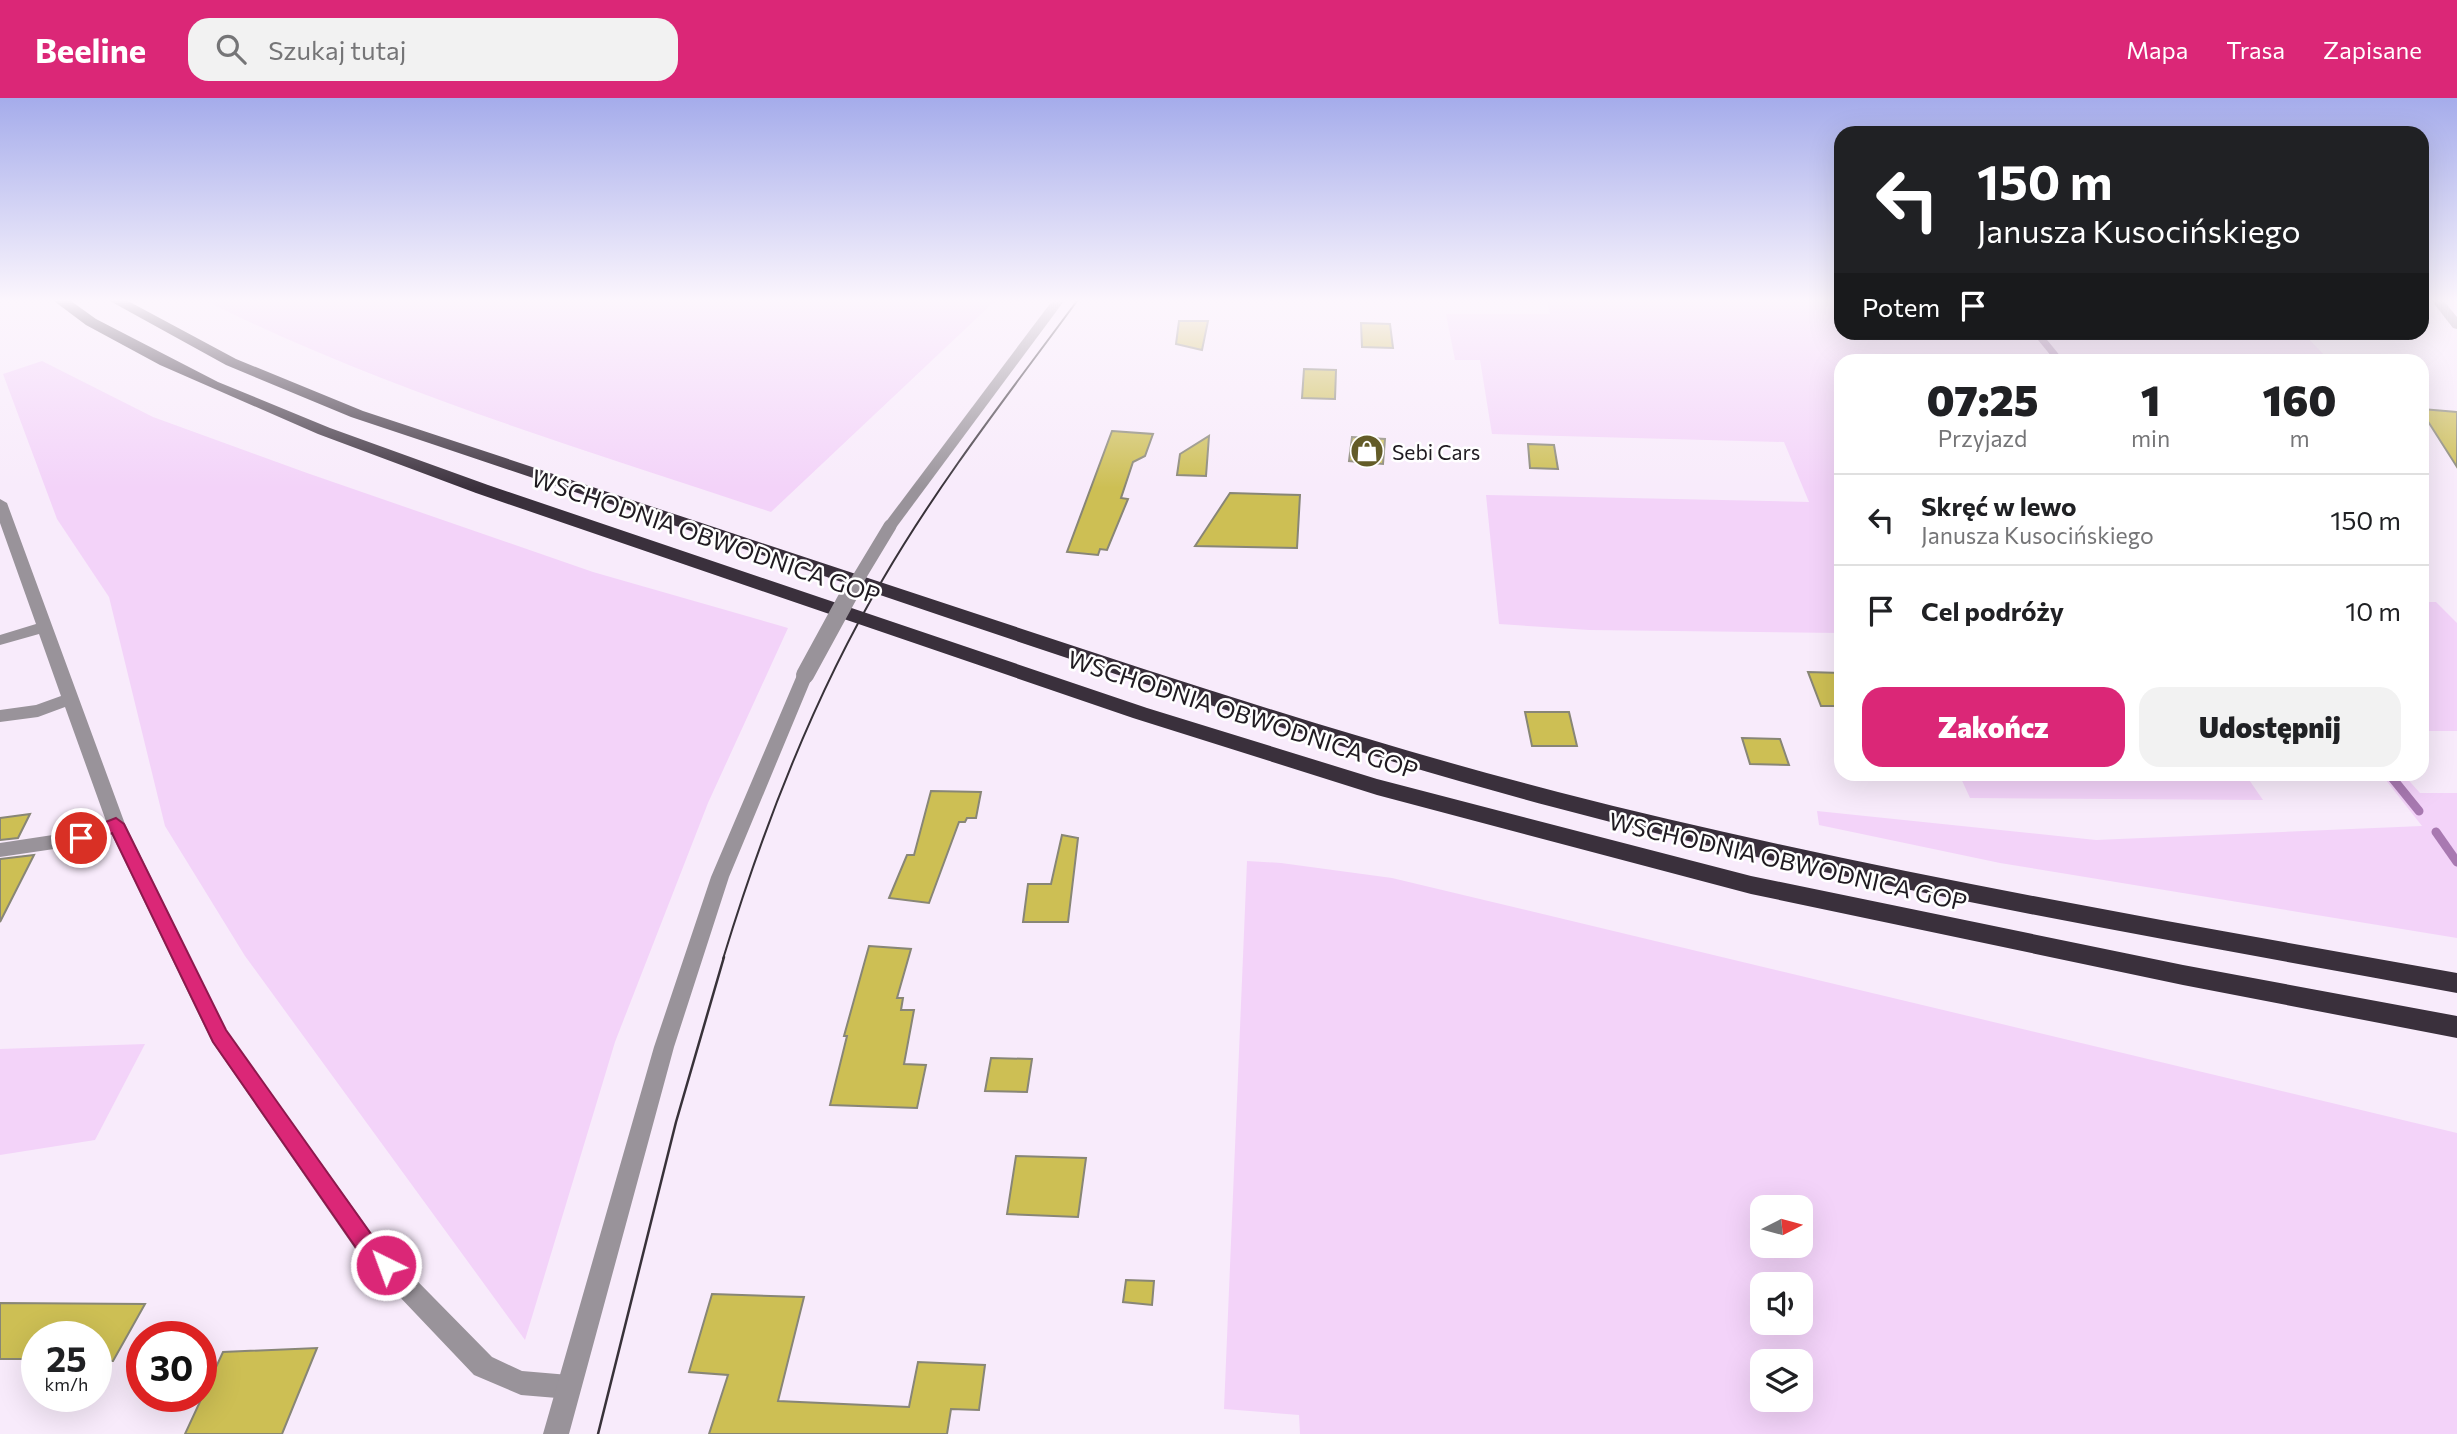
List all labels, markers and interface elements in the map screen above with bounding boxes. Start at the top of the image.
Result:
search box [188,18,678,81]
text: Beeline [35,29,146,70]
icon: search [212,30,250,68]
text: Szukaj tutaj [268,34,406,65]
text: Mapa [2126,35,2188,64]
text: Trasa [2226,35,2285,64]
text: Zapisane [2323,35,2422,64]
text: 150 m [1977,150,2112,210]
icon: left [1862,154,1953,245]
text: Janusza Kusocińskiego [1977,210,2301,250]
icon: arrive [1954,287,1992,325]
text: Potem [1862,291,1940,322]
text: 07:25 [1926,373,2038,425]
text: 1 [2141,373,2160,425]
text: 160 [2263,373,2337,425]
text: Przyjazd [1938,424,2027,452]
text: min [2131,424,2170,452]
text: m [2290,424,2310,452]
shop icon: Sebi Cars [1348,432,1386,470]
place label: Sebi Cars [1392,439,1480,464]
street label: WSCHODNIA OBWODNICA GOP [528,463,884,609]
text: Skręć w lewo [1921,490,2077,521]
icon: left [1862,501,1900,539]
text: 150 m [2330,504,2401,535]
text: Janusza Kusocińskiego [1921,521,2154,549]
icon: arrive [1862,592,1900,630]
text: Cel podróży [1921,595,2064,626]
text: 10 m [2345,595,2401,626]
street label: WSCHODNIA OBWODNICA GOP [1064,644,1422,784]
button: Zakończ [1862,687,2125,767]
button: Udostępnij [2139,687,2401,767]
street label: WSCHODNIA OBWODNICA GOP [1606,806,1970,916]
pin [51,808,111,868]
icon: arrive [62,819,100,857]
north arrow [1750,1195,1813,1258]
map controls [1750,1195,1813,1412]
position arrow [349,1228,423,1302]
button: sound [1750,1272,1813,1335]
speed limit sign: 30 [126,1321,217,1412]
text: 25 [46,1336,87,1379]
button: layers [1750,1349,1813,1412]
text: km/h [45,1373,88,1395]

